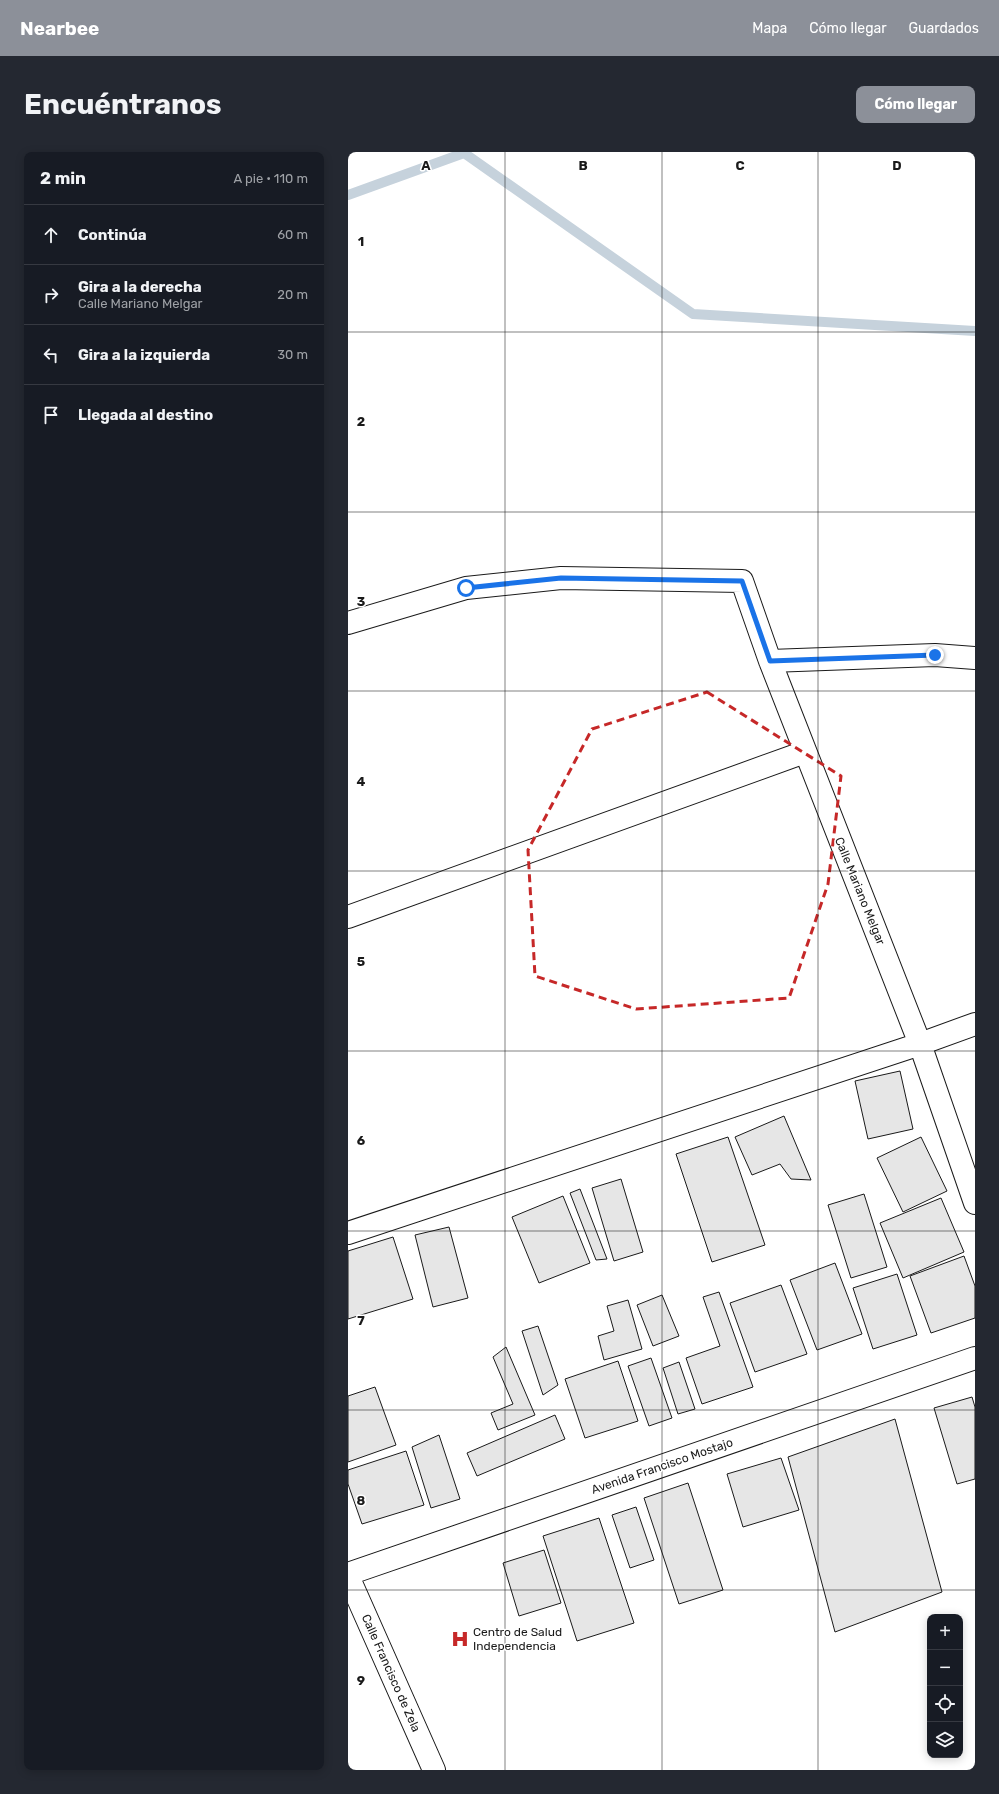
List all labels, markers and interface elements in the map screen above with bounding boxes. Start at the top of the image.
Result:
text: Nearbee [20,17,99,40]
text: Mapa [752,20,787,37]
text: Cómo llegar [809,20,887,37]
text: Guardados [909,20,979,37]
button: Cómo llegar [856,86,975,123]
text: Encuéntranos [24,88,222,121]
text: A [421,158,431,173]
text: B [578,158,588,173]
text: C [735,158,745,173]
text: D [892,158,902,173]
text: 2 min [40,168,86,188]
text: A pie · 110 m [233,171,308,186]
icon: ahead [40,224,62,246]
text: Continúa [78,226,147,244]
text: 60 m [277,227,308,242]
text: 1 [358,234,364,249]
text: Gira a la derecha [78,278,202,296]
icon: right [40,284,62,306]
text: 20 m [277,287,308,302]
text: Calle Mariano Melgar [78,296,203,311]
icon: left [40,344,62,366]
text: Gira a la izquierda [78,346,210,364]
text: 30 m [277,347,308,362]
icon: arrive [40,404,62,426]
text: Llegada al destino [78,406,213,424]
text: 2 [357,414,365,429]
route start [457,579,475,597]
text: 3 [357,594,366,609]
route end [926,646,944,664]
text: 4 [357,774,366,789]
street label: Calle Mariano Melgar [832,835,888,947]
text: 5 [357,954,365,969]
text: 6 [357,1133,366,1148]
text: 7 [357,1313,365,1328]
street label: Avenida Francisco Mostajo [589,1435,735,1497]
text: 8 [357,1493,366,1508]
street label: Calle Francisco de Zela [359,1612,423,1734]
map controls [927,1614,963,1758]
button: + [927,1614,963,1650]
place label: Centro de Salud Independencia [473,1625,562,1653]
hospital icon: Centro de Salud Independencia [450,1629,470,1649]
button: − [927,1650,963,1686]
text: 9 [357,1673,365,1688]
button: locate [927,1686,963,1722]
button: layers [927,1722,963,1758]

